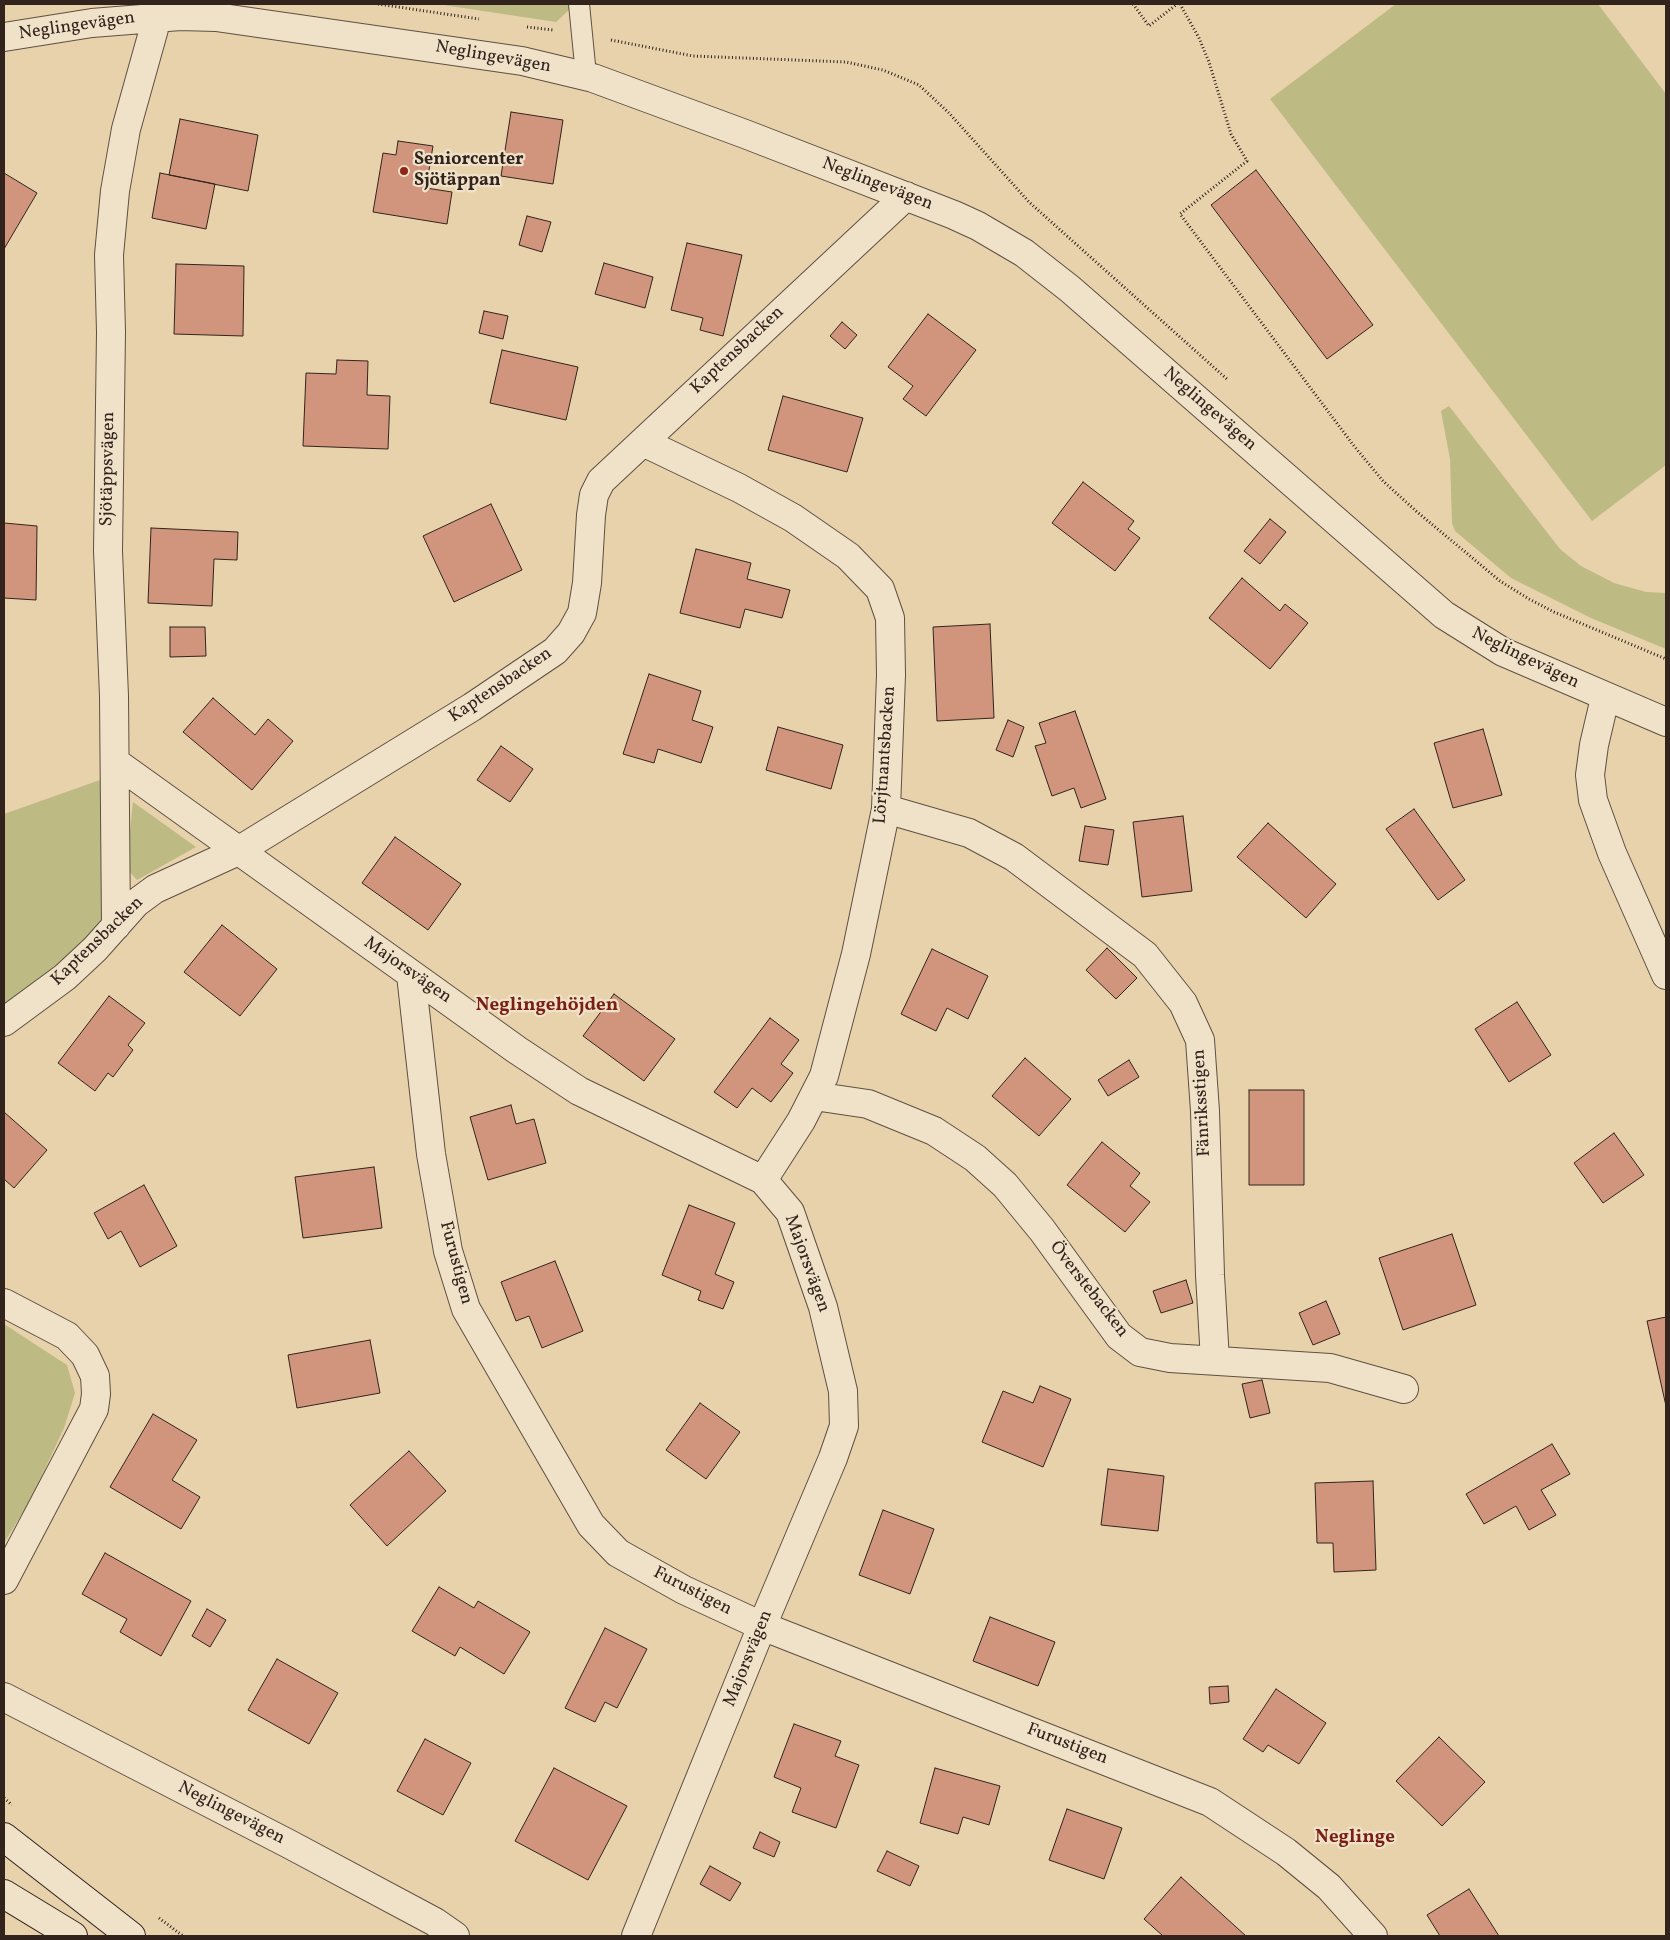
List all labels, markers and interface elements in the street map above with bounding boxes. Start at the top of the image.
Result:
street label: Neglingevägen [18,8,136,46]
street label: Neglingevägen [433,37,553,79]
place label: Seniorcenter Sjötäppan [414,150,524,192]
street label: Neglingevägen [818,154,936,216]
marker: Seniorcenter Sjötäppan [398,165,410,177]
street label: Kaptensbacken [687,302,789,400]
street label: Neglingevägen [1158,363,1260,457]
street label: Sjötäppsvägen [97,411,121,527]
street label: Neglingevägen [1468,624,1582,694]
street label: Kaptensbacken [445,644,557,728]
street label: Lörjtnantsbacken [870,685,902,825]
street label: Kaptensbacken [47,893,149,991]
street label: Majorsvägen [359,933,455,1009]
district label: Neglingehöjden [476,996,618,1018]
street label: Fänriksstigen [1189,1049,1217,1157]
street label: Majorsvägen [778,1212,834,1316]
street label: Furustigen [434,1219,476,1307]
street label: Överstebacken [1044,1238,1132,1342]
street label: Furustigen [649,1563,735,1621]
street label: Majorsvägen [720,1608,778,1710]
street label: Furustigen [1023,1720,1111,1770]
street label: Neglingevägen [174,1778,288,1850]
district label: Neglinge [1315,1828,1395,1850]

